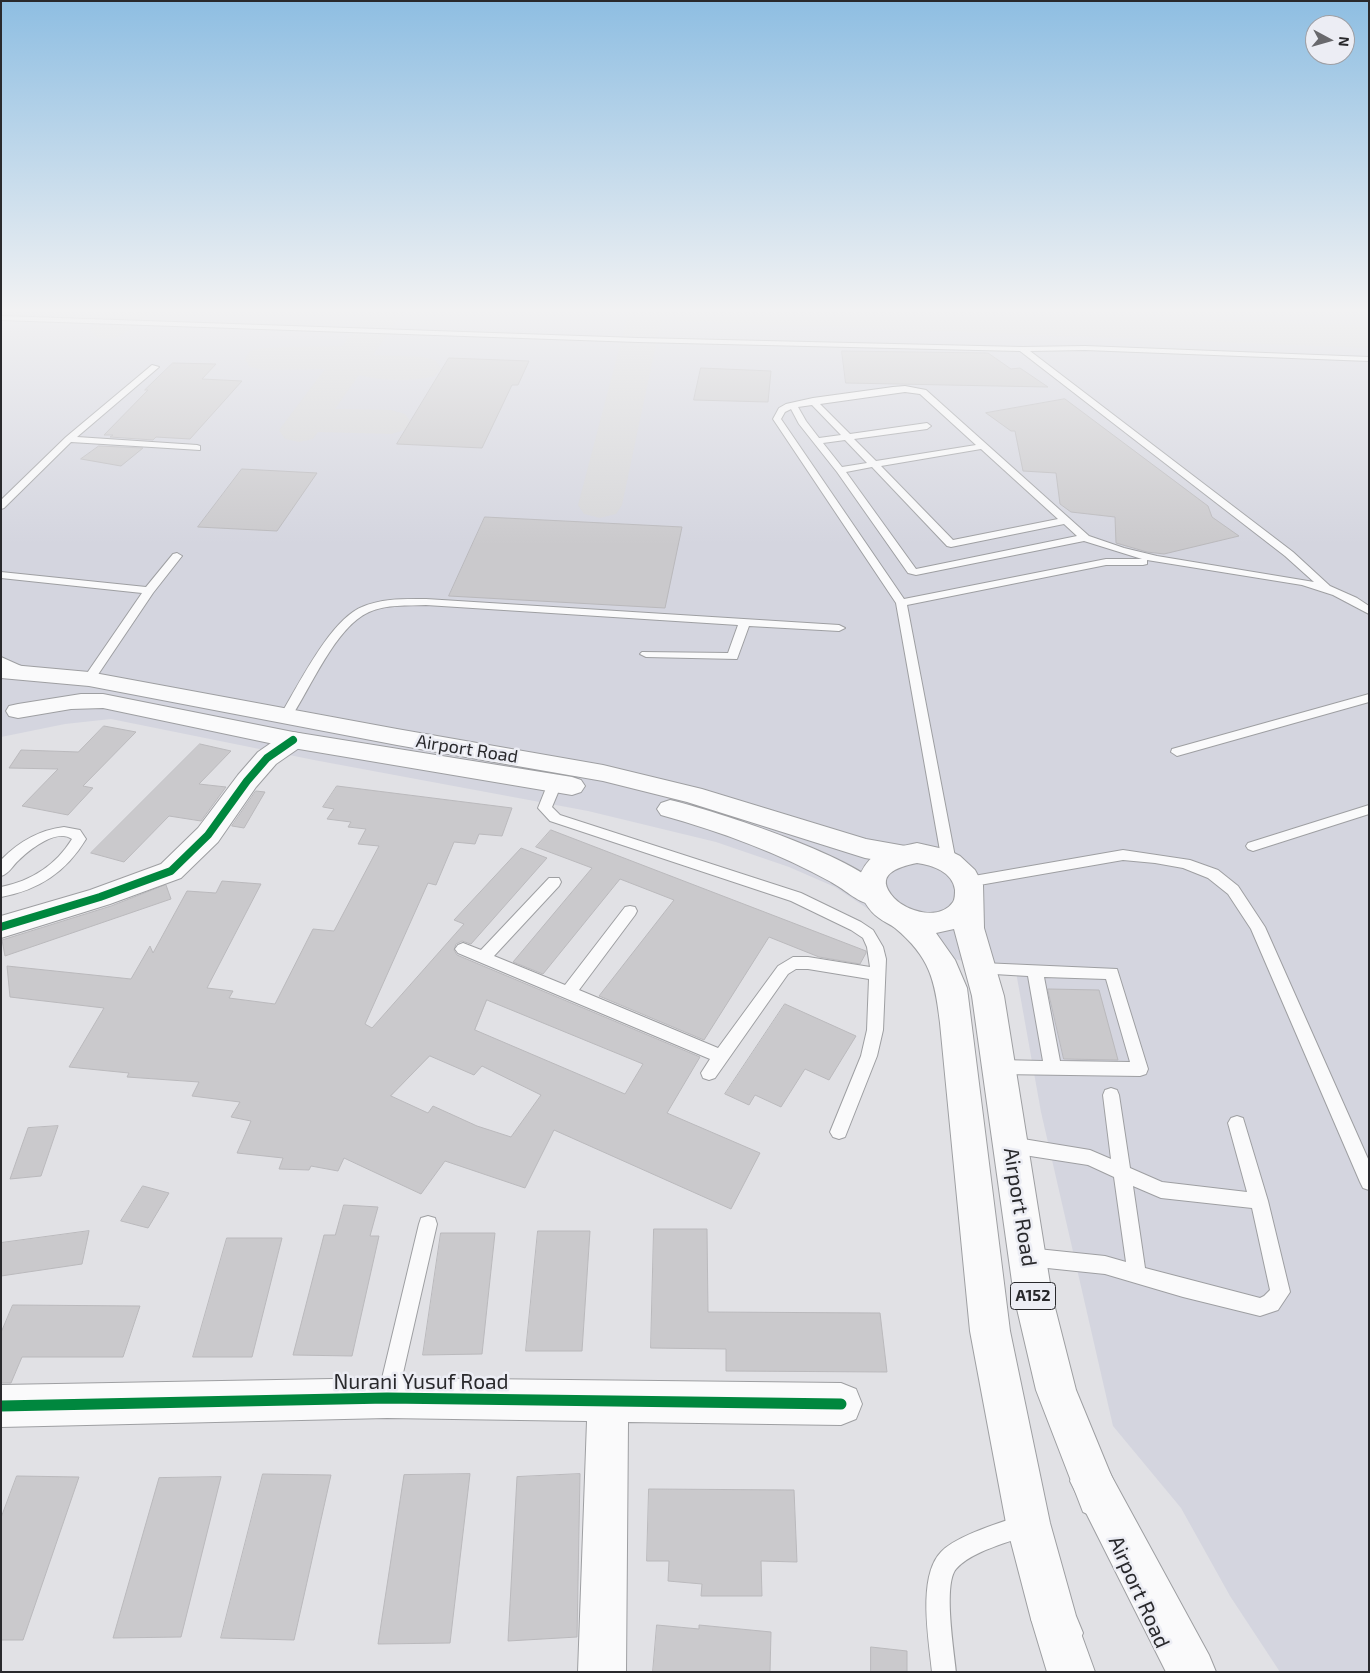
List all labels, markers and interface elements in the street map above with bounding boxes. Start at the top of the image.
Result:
north arrow [1305,15,1355,65]
text: N [1335,36,1353,47]
street label: Airport Road [414,730,520,768]
street label: Airport Road [998,1146,1042,1268]
road number: A152 [1010,1282,1056,1310]
street label: Nurani Yusuf Road [333,1369,509,1395]
street label: Airport Road [1103,1532,1175,1652]

